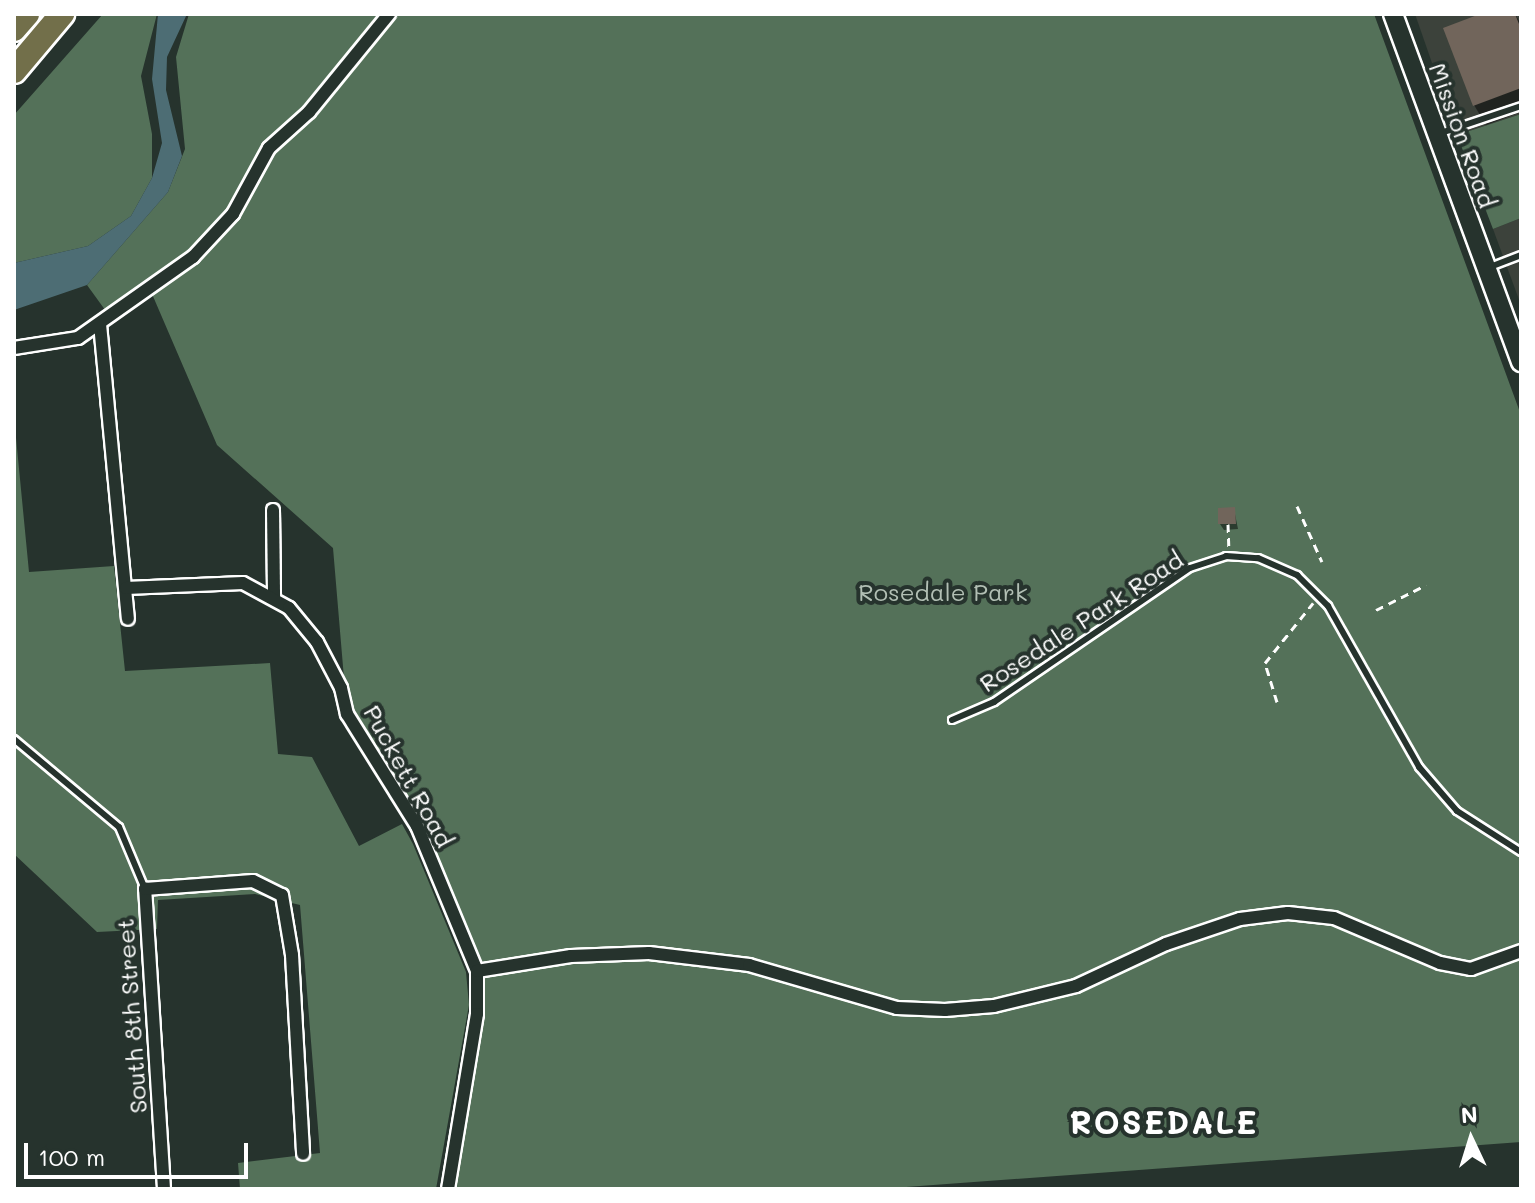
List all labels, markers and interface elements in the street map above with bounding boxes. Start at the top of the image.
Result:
street label: Mission Road [1423,59,1503,211]
street label: Rosedale Park Road [974,544,1188,698]
park label: Rosedale Park [858,578,1028,606]
street label: Puckett Road [358,700,460,852]
street label: South 8th Street [110,918,152,1114]
north arrow [1431,1099,1511,1179]
text: N [1460,1100,1479,1130]
district label: ROSEDALE [1070,1102,1258,1140]
scale bar [28,1127,252,1177]
text: 100 m [38,1141,105,1172]

